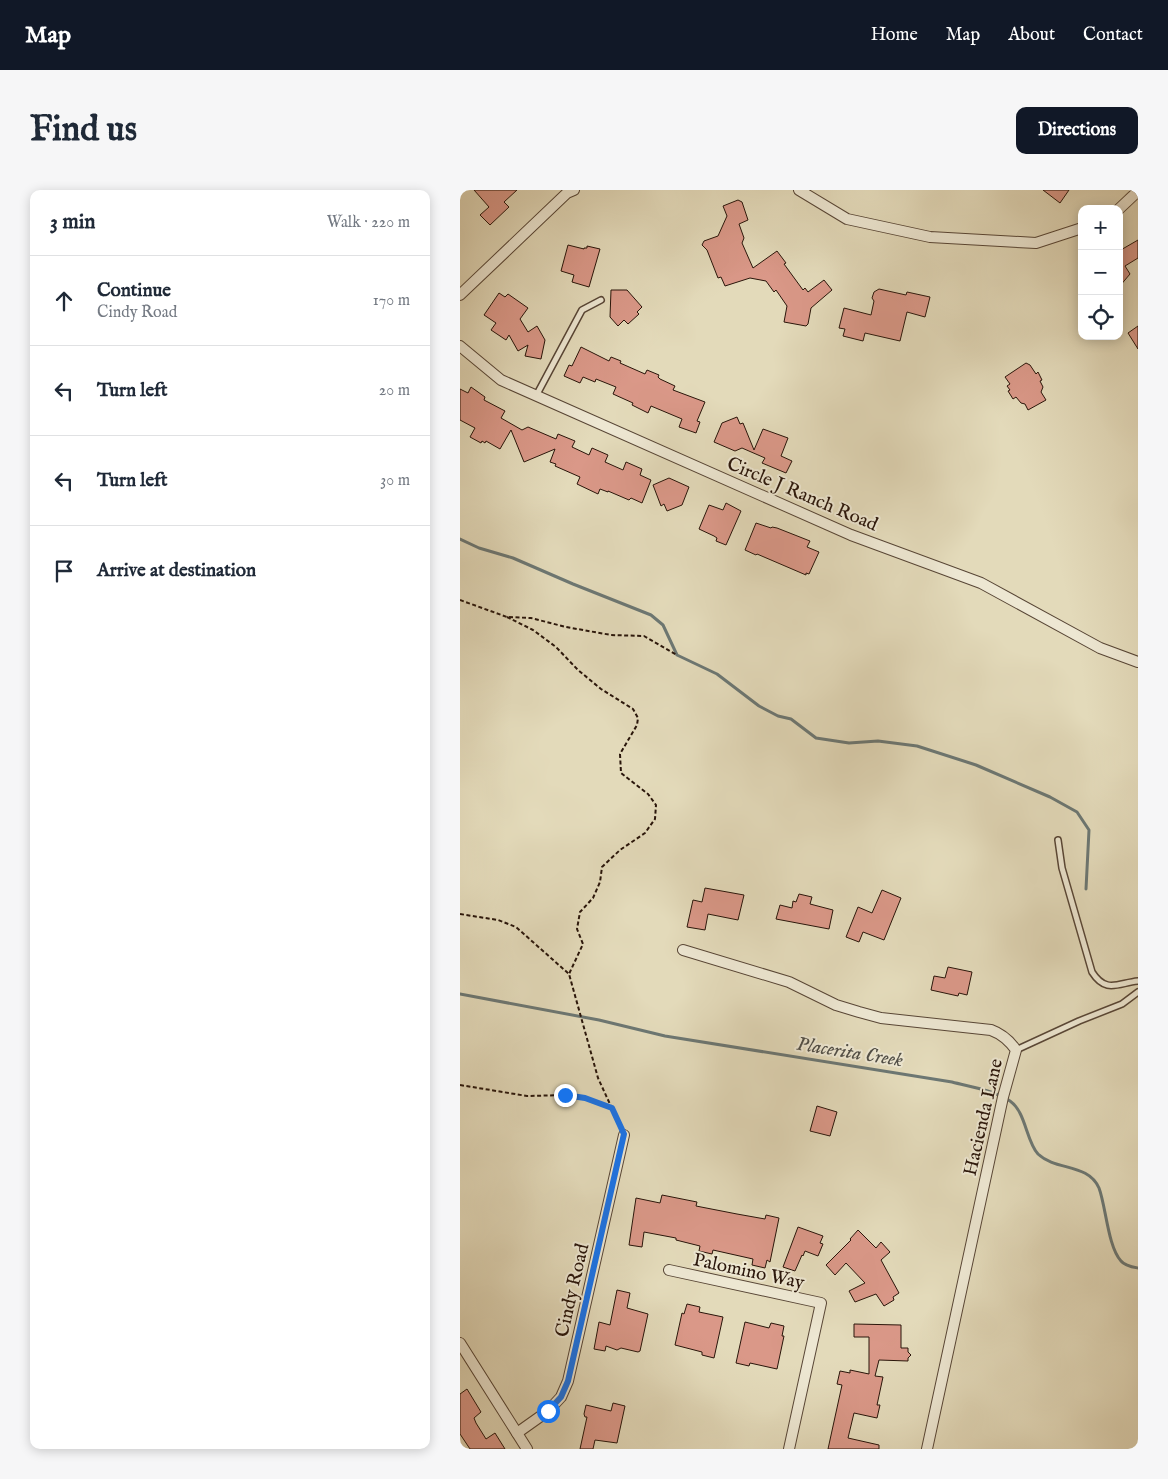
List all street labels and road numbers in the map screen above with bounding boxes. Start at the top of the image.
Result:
street label: Circle J Ranch Road [723,452,882,538]
street label: Hacienda Lane [959,1056,1009,1178]
street label: Cindy Road [551,1241,596,1340]
street label: Palomino Way [691,1248,807,1296]

